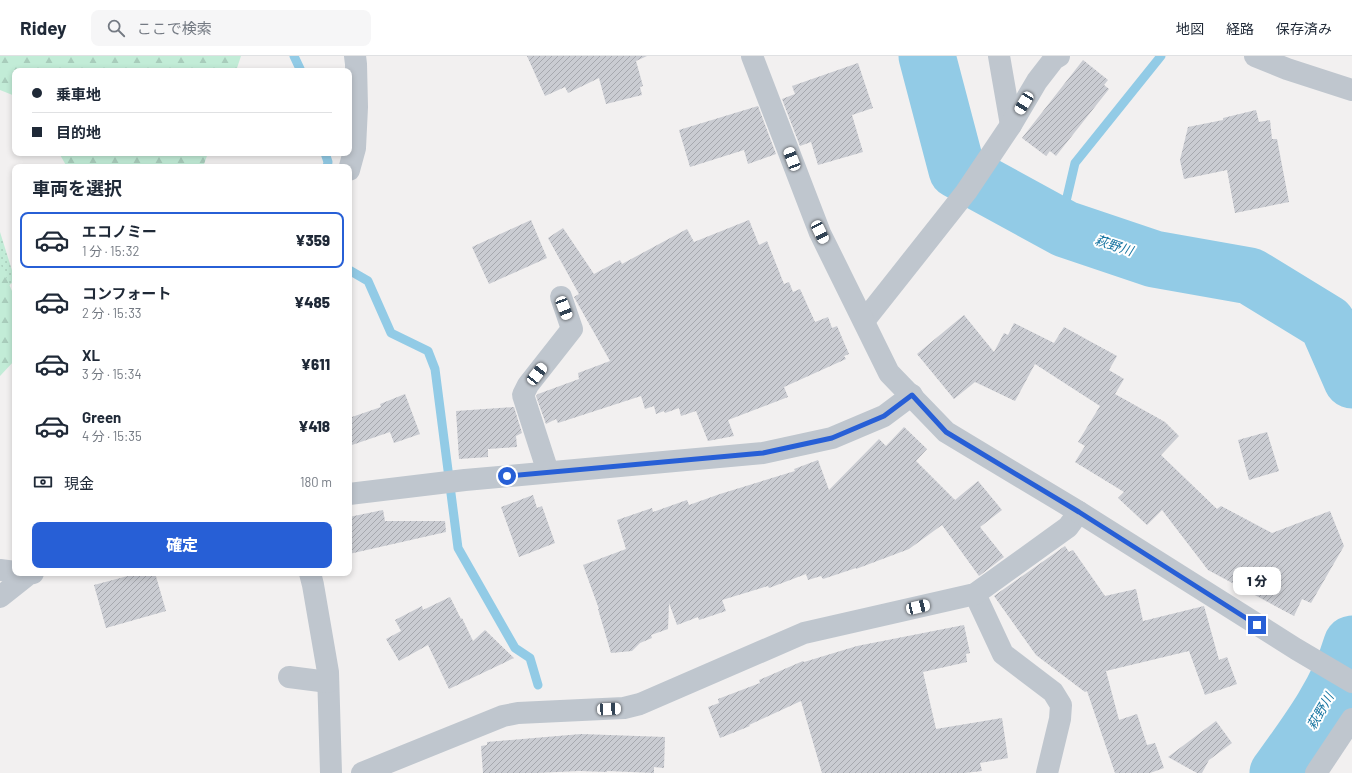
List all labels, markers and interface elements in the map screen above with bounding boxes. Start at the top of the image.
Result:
search box [91,10,371,46]
text: Ridey [20,16,67,39]
icon: search [105,17,127,39]
text: ここで検索 [137,19,212,37]
text: 地図 [1176,20,1204,37]
text: 経路 [1226,20,1254,37]
text: 保存済み [1276,20,1332,37]
text: 乗車地 [56,85,101,103]
car [1013,90,1035,116]
text: 目的地 [56,123,101,141]
car [782,146,802,172]
text: 車両を選択 [32,177,122,199]
car [809,219,831,245]
icon: car [34,222,70,258]
text: エコノミー [82,222,157,240]
text: ¥359 [295,231,330,249]
water label: 萩野川 [1093,231,1137,259]
text: 1 分 · 15:32 [82,243,139,259]
icon: car [34,284,70,320]
text: コンフォート [82,284,172,302]
text: ¥485 [294,293,330,311]
car [554,295,574,321]
text: 2 分 · 15:33 [82,305,142,321]
icon: car [34,346,70,382]
text: XL [82,346,100,364]
text: ¥611 [301,355,330,373]
car [525,361,549,387]
text: 3 分 · 15:34 [82,366,142,382]
icon: car [34,408,70,444]
text: Green [82,408,121,426]
text: ¥418 [298,417,330,435]
text: 4 分 · 15:35 [82,428,142,444]
route start [498,467,516,485]
icon: cash [32,471,54,493]
text: 現金 [64,474,94,492]
text: 180 m [300,474,332,490]
button: 確定 [32,522,332,568]
callout: 1 分 [1233,567,1281,595]
text: 1 分 [1247,573,1267,589]
car [905,598,931,616]
route end [1248,616,1266,634]
water label: 萩野川 [1303,688,1338,732]
car [597,702,621,716]

